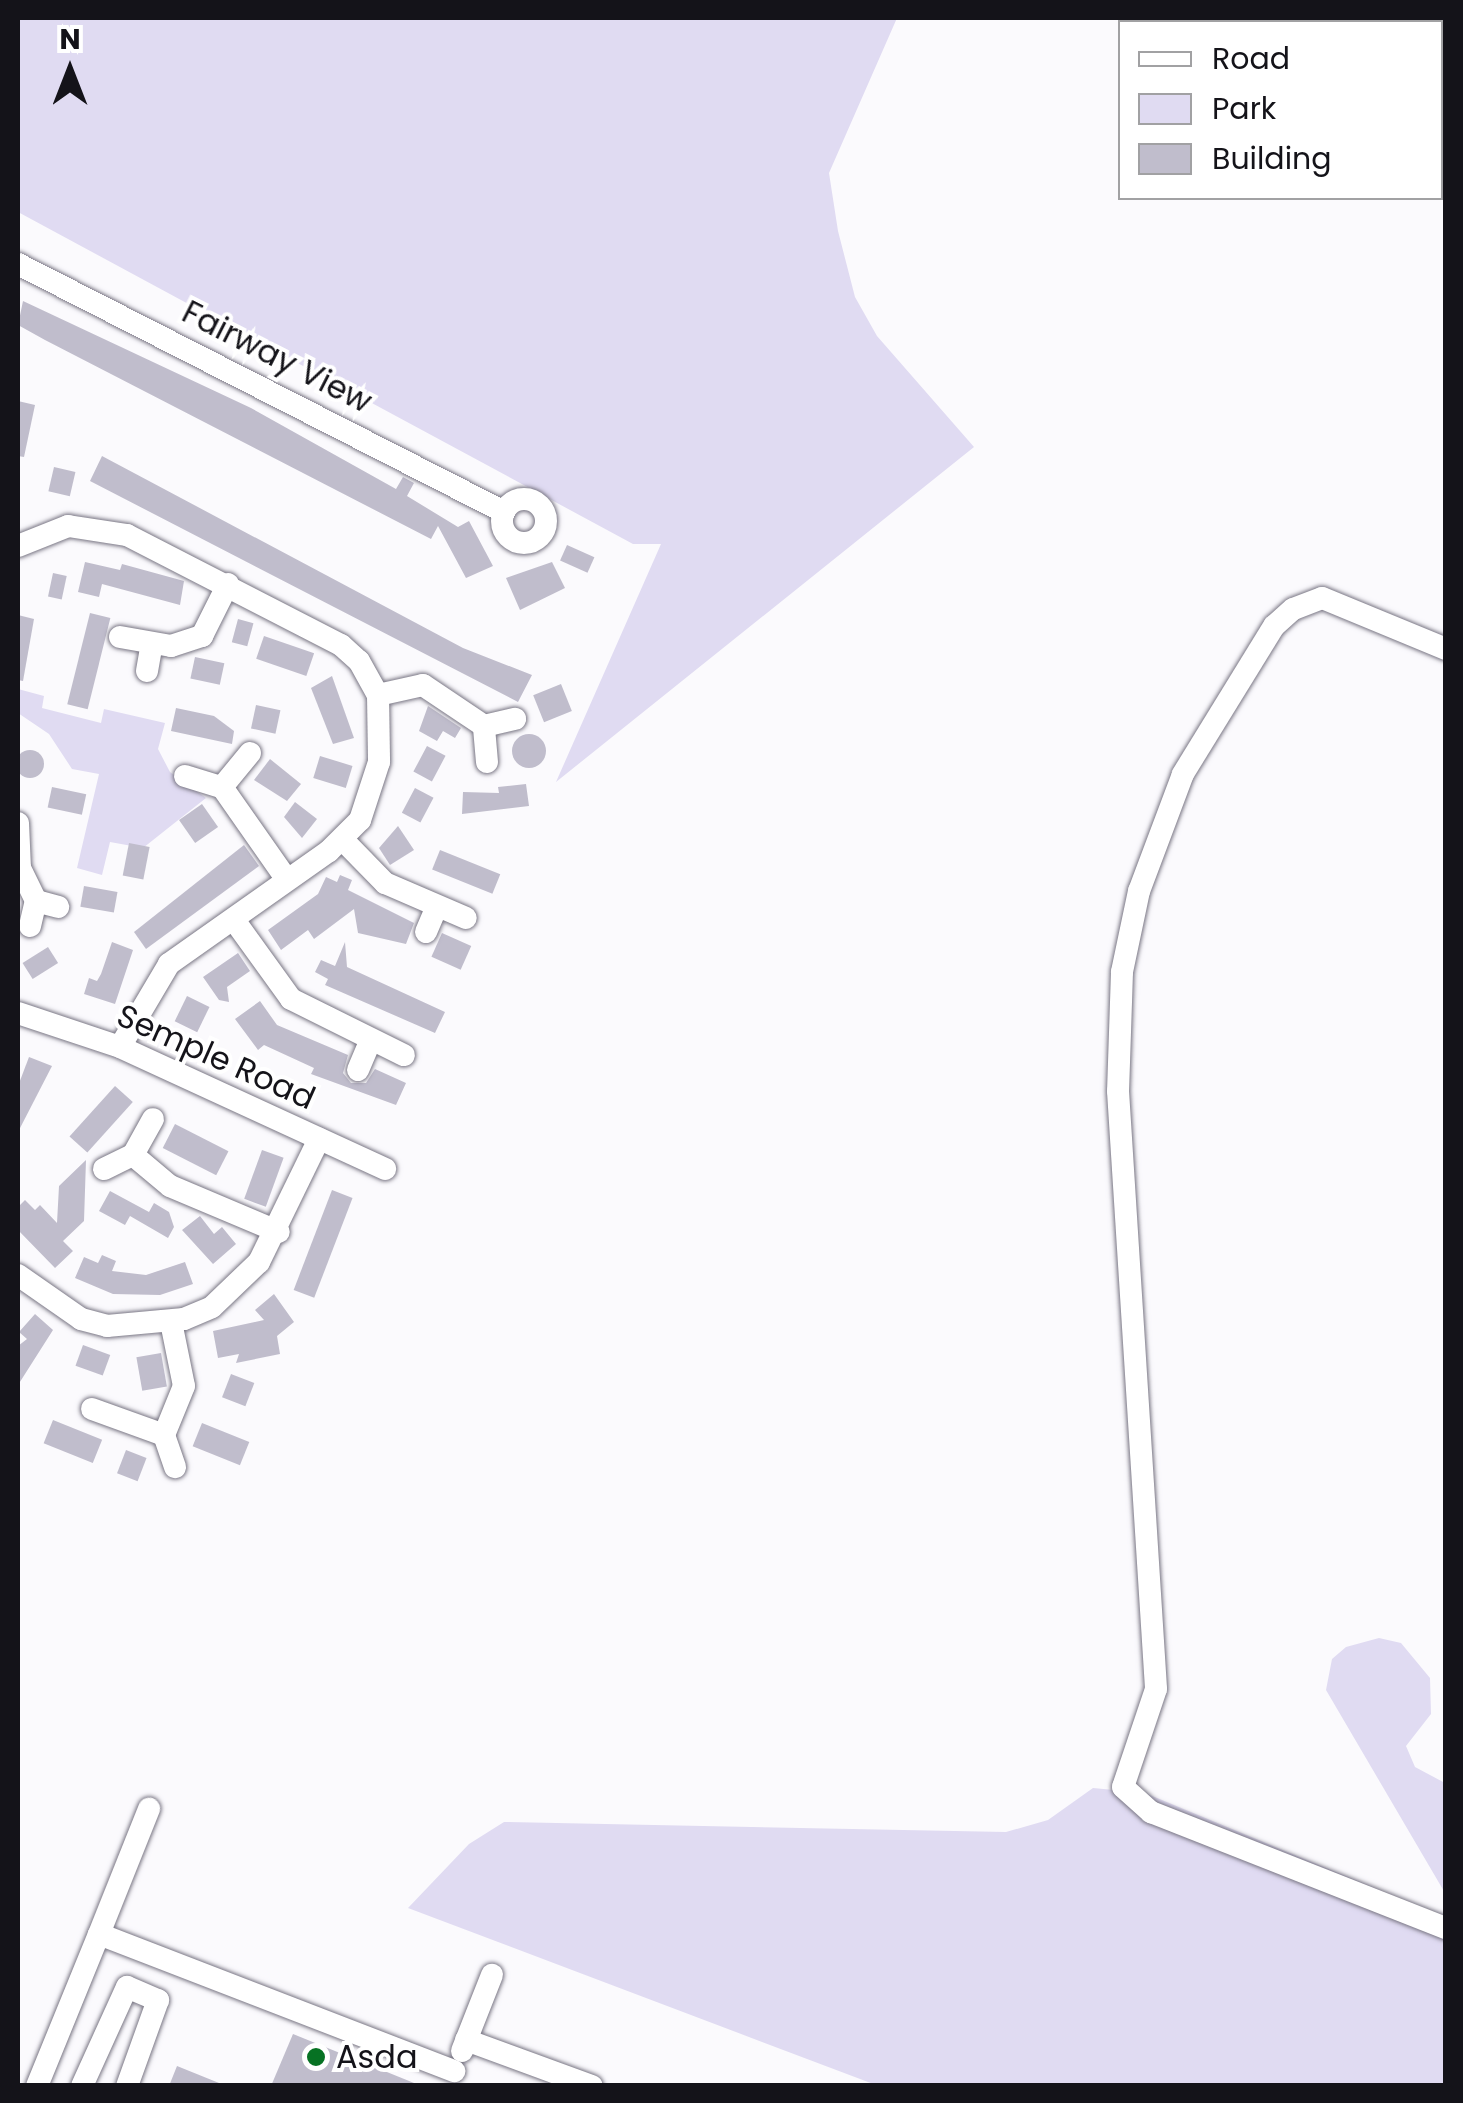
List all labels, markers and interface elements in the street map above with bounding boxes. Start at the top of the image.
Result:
north arrow [20,20,120,120]
text: N [59,20,81,59]
legend [1118,20,1443,200]
text: Road [1212,37,1290,80]
text: Park [1212,87,1276,130]
text: Building [1212,137,1332,180]
street label: Fairway View [176,293,378,421]
street label: Semple Road [111,996,321,1118]
place label: Asda [336,2038,418,2076]
marker: Asda [305,2046,327,2068]

